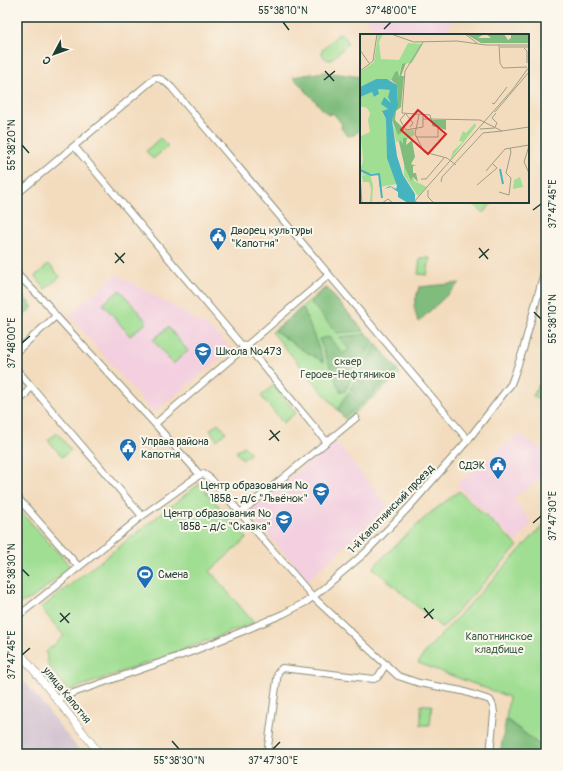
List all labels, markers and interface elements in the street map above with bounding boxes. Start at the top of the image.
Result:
text: 55°38'10"N [258,5,308,17]
text: 37°48'00"E [366,5,417,17]
north arrow [34,34,74,74]
inset map [360,34,529,203]
text: С [40,53,54,67]
text: 55°38'20"N [6,119,18,171]
text: 37°47'45"E [547,180,559,228]
place label: Дворец культуры "Капотня" [230,224,313,250]
public building icon: Дворец культуры "Капотня" [208,226,228,251]
text: 55°38'10"N [547,294,559,344]
text: 37°48'00"E [6,318,18,369]
school or university icon: Школа №473 [193,341,213,366]
place label: Школа №473 [216,345,282,358]
park label: сквер Героев-Нефтяников [300,355,396,381]
place label: Управа района Капотня [141,435,209,461]
public building icon: Управа района Капотня [118,437,138,462]
public building icon: СДЭК [488,455,508,480]
place label: СДЭК [459,459,485,472]
street label: 1-й Капотнинский проезд [345,461,437,556]
place label: Центр образования № 1858 - д/с "Львёнок" [201,479,309,505]
school or university icon: Центр образования № 1858 - д/с "Львёнок" [311,481,331,506]
text: 37°47'30"E [547,491,559,541]
place label: Центр образования № 1858 - д/с "Сказка" [164,507,272,533]
school or university icon: Центр образования № 1858 - д/с "Сказка" [274,509,294,534]
text: 55°38'30"N [6,543,18,595]
sports icon: Смена [135,564,155,589]
place label: Смена [158,568,188,581]
park label: Капотнинское кладбище [466,630,533,656]
text: 37°47'45"E [6,631,18,679]
street label: улица Капотня [40,663,94,726]
text: 55°38'30"N [153,755,205,767]
text: 37°47'30"E [248,755,298,767]

